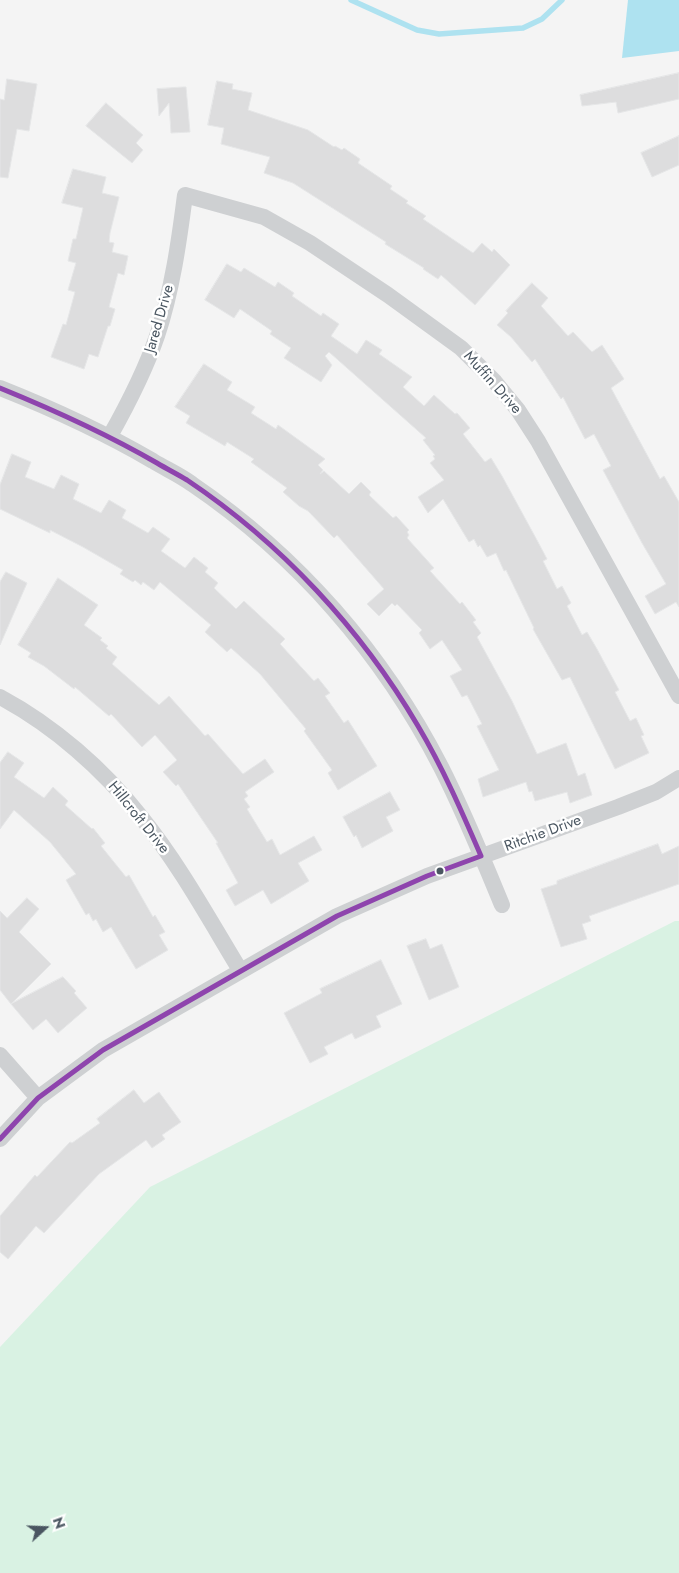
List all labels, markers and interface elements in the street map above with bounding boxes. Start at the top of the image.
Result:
street label: Jared Drive [142,283,178,355]
street label: Muffin Drive [459,348,525,418]
street label: Hillcroft Drive [103,778,173,858]
street label: Ritchie Drive [502,812,584,856]
unlabelled marker [435,866,445,876]
north arrow [20,1503,70,1553]
text: N [48,1514,70,1532]

